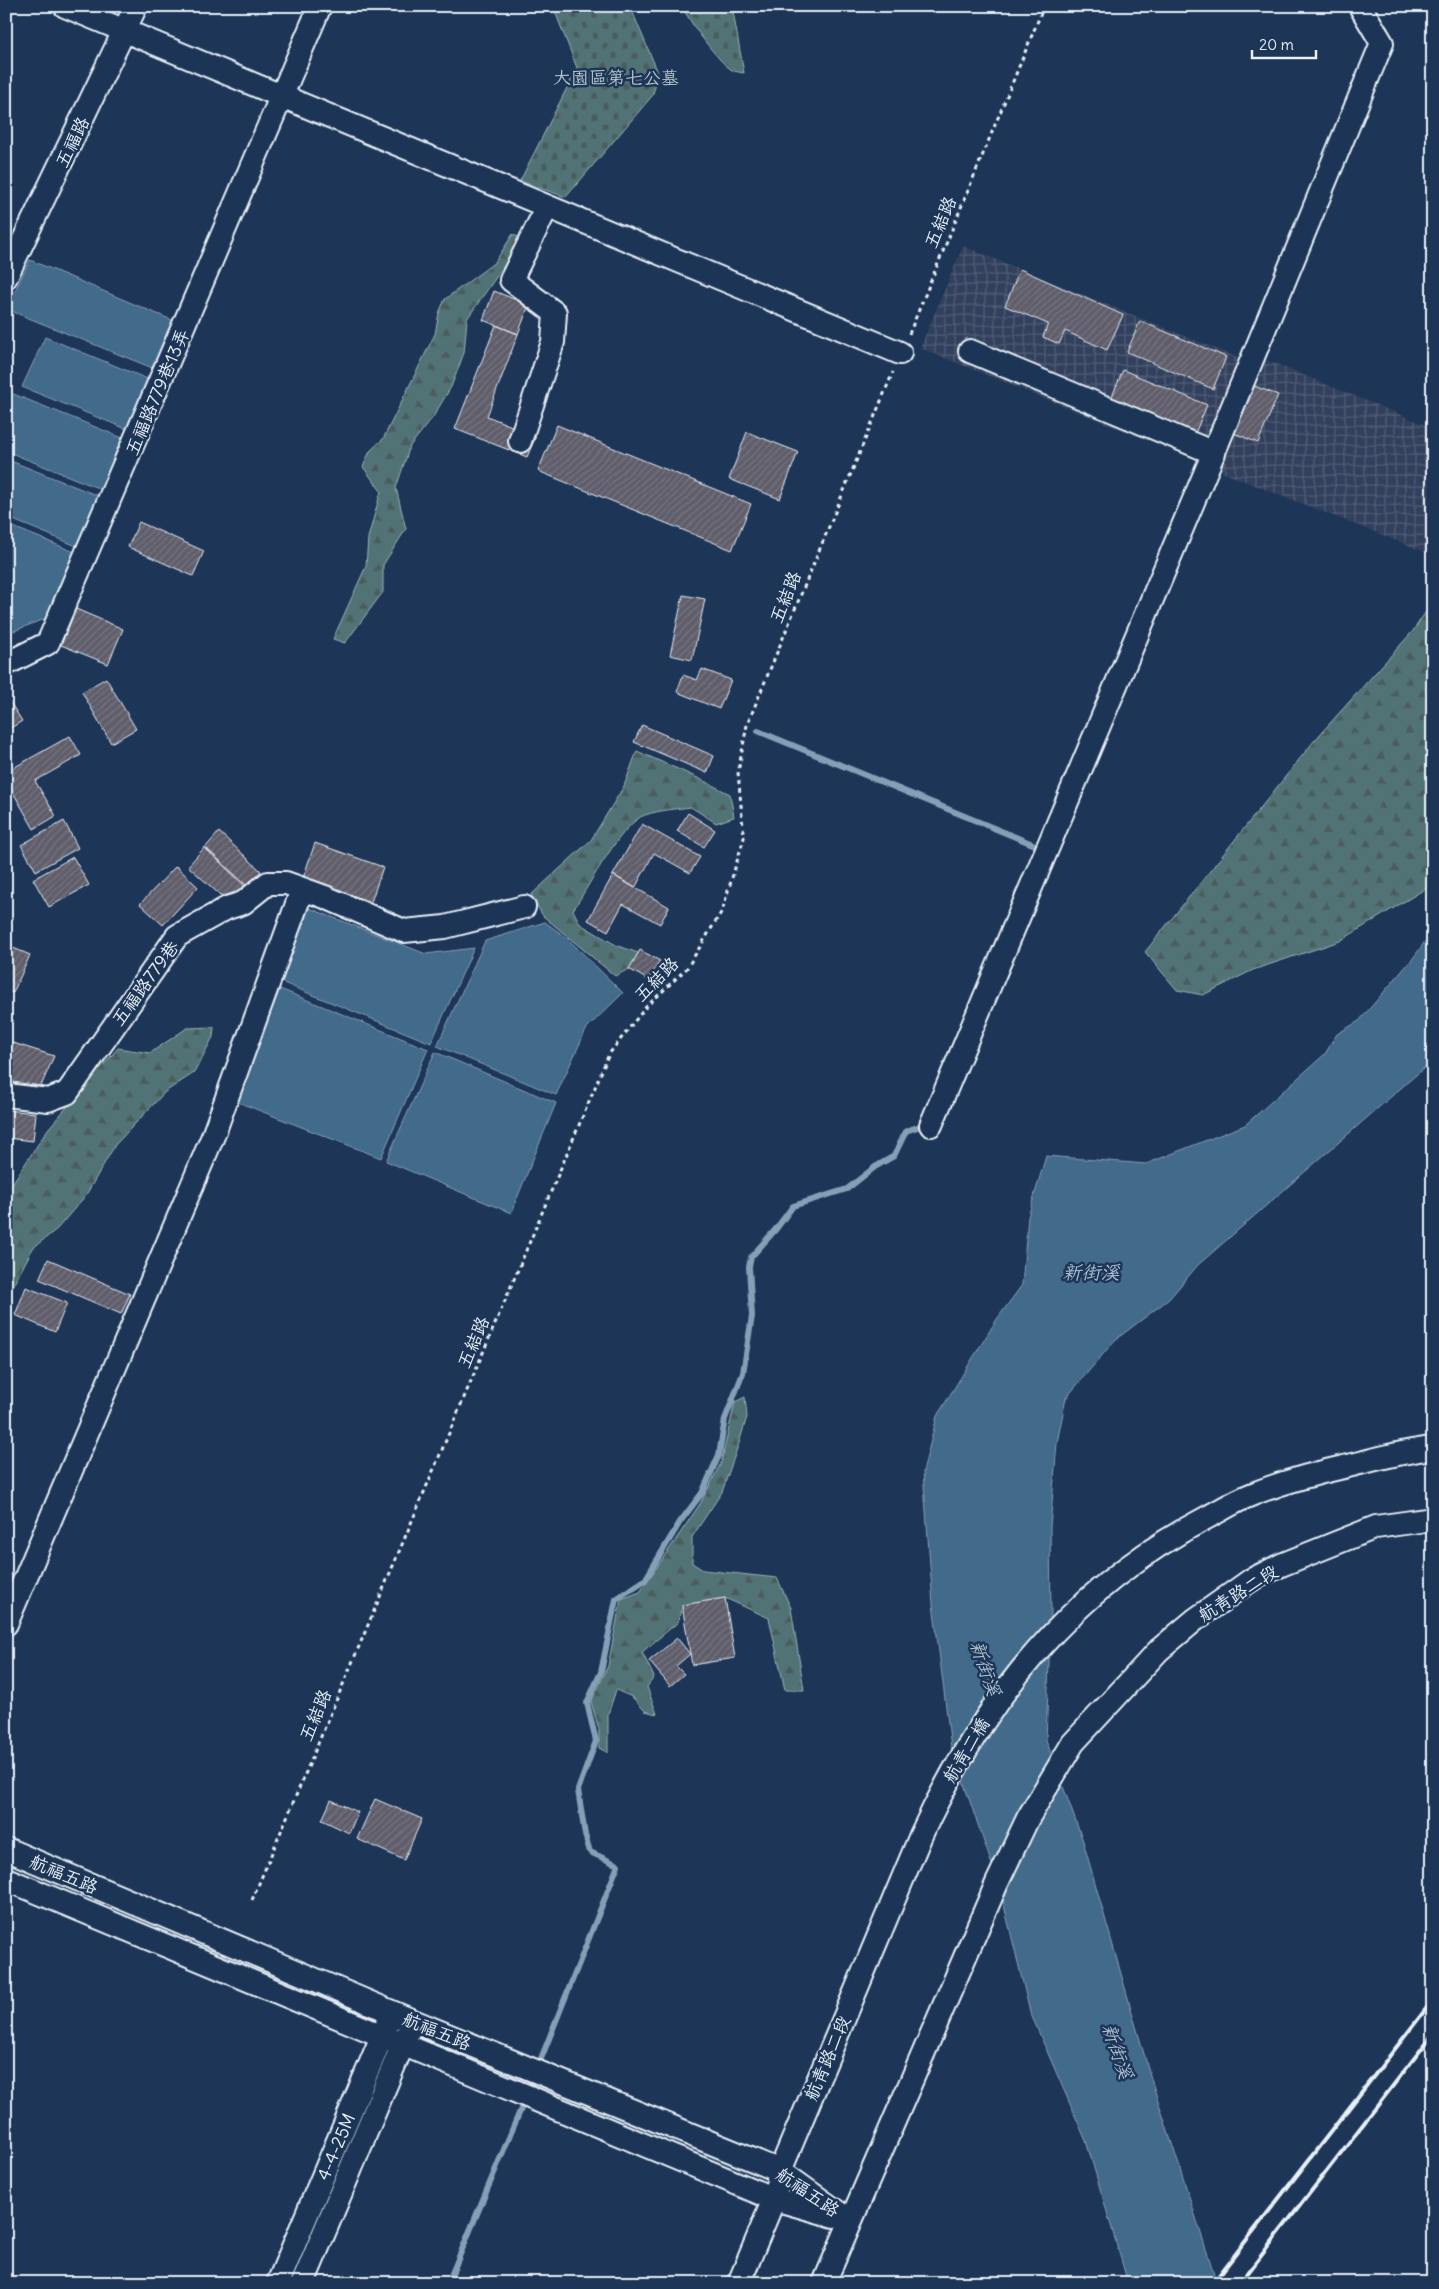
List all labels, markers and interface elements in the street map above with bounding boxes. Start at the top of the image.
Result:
scale bar [1252,28,1315,60]
text: 20 m [1259,35,1294,54]
park label: 大園區第七公墓 [553,66,679,89]
street label: 五福路 [50,113,94,171]
street label: 五結路 [919,193,961,251]
street label: 五福路779巷13弄 [120,325,194,459]
street label: 五結路 [764,568,806,626]
street label: 五福路779巷 [106,936,184,1030]
street label: 五結路 [629,952,683,1006]
water label: 新街溪 [1062,1260,1120,1284]
street label: 五結路 [452,1313,494,1371]
street label: 航青路二段 [1194,1559,1282,1627]
water label: 新街溪 [965,1637,1007,1700]
street label: 五結路 [294,1686,336,1744]
street label: 航青二橋 [938,1713,994,1787]
street label: 航福五路 [26,1849,102,1899]
street label: 航福五路 [399,2007,475,2055]
street label: 航青路二段 [799,2012,855,2104]
water label: 新街溪 [1097,2020,1139,2083]
street label: 4-4-25M [311,2110,360,2184]
street label: 航福五路 [772,2162,844,2222]

